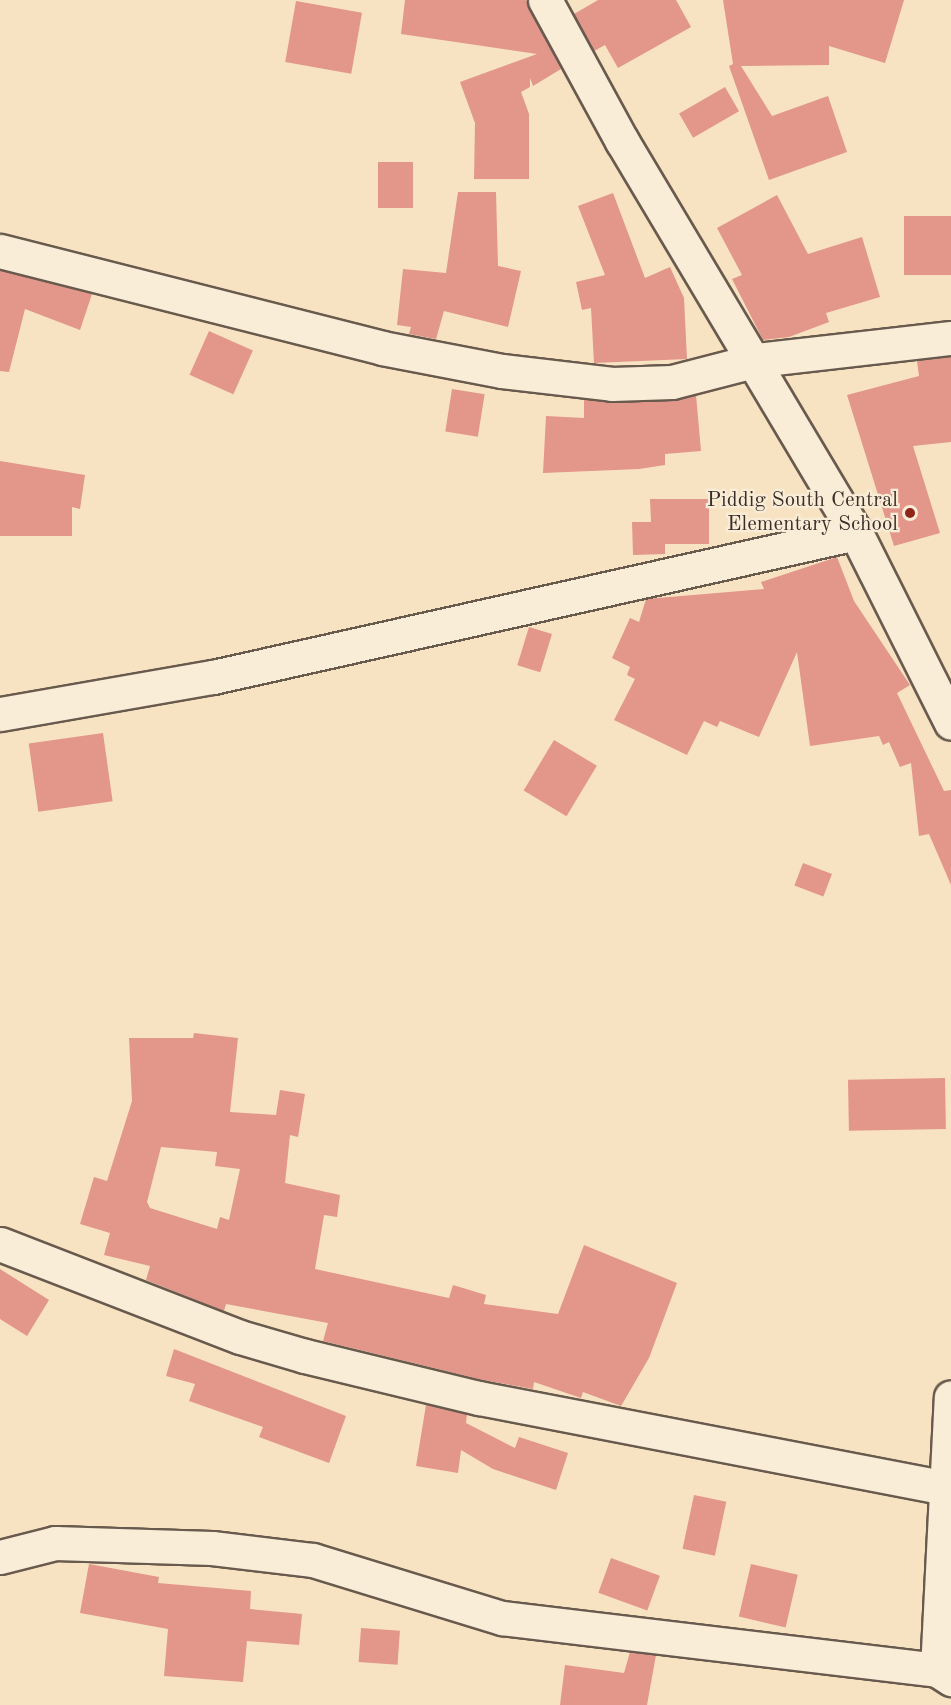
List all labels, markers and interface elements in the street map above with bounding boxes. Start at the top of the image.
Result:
place label: Piddig South Central Elementary School [707,488,898,538]
marker: Piddig South Central Elementary School [903,506,917,520]

